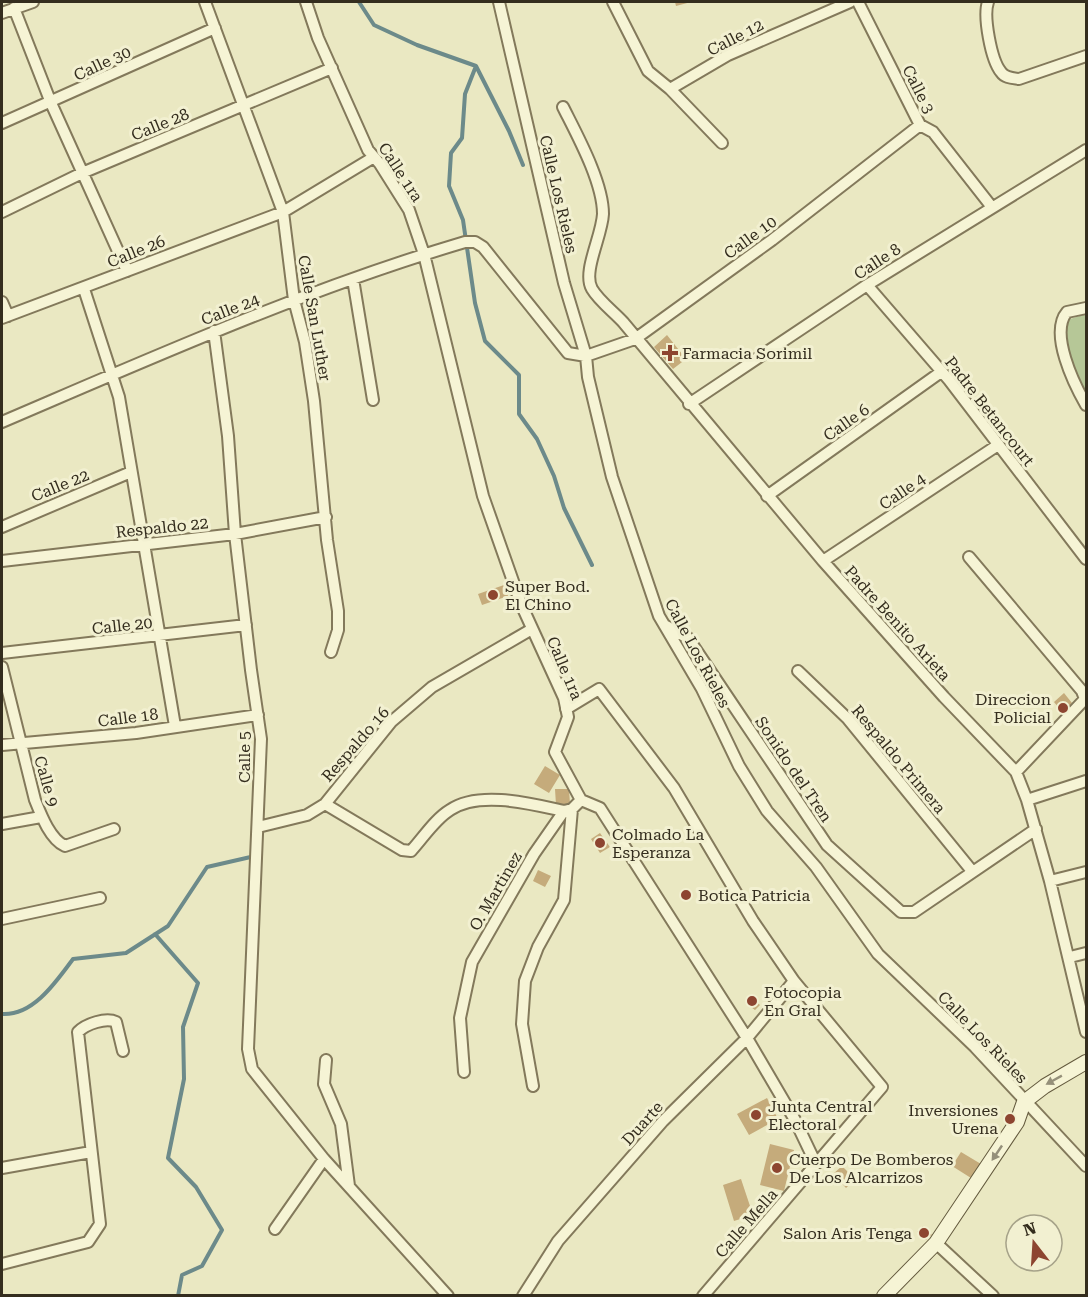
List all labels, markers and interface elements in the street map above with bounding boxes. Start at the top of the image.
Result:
street label: Calle 12 [704,15,767,60]
street label: Calle 30 [71,42,134,85]
street label: Calle 3 [898,62,939,117]
street label: Calle 28 [128,104,192,145]
street label: Calle Los Rieles [536,133,581,255]
street label: Calle 1ra [374,139,427,206]
street label: Calle 10 [720,212,780,263]
street label: Calle 26 [104,231,168,272]
street label: Calle 8 [850,239,904,284]
street label: Calle San Luther [294,254,335,383]
street label: Calle 24 [198,290,262,329]
place label: Farmacia Sorimil [682,344,812,363]
marker: Farmacia Sorimil [663,346,677,360]
street label: Padre Betancourt [941,353,1038,470]
street label: Calle 6 [820,400,873,445]
street label: Calle 22 [28,465,92,506]
street label: Calle 4 [875,469,929,514]
street label: Respaldo 22 [115,513,209,542]
street label: Padre Benito Arieta [841,562,955,685]
place label: Super Bod. El Chino [505,577,590,614]
marker: Super Bod. El Chino [486,588,500,602]
street label: Calle Los Rieles [661,596,734,711]
street label: Calle 20 [91,613,153,638]
street label: Calle 1ra [543,634,586,703]
place label: Direccion Policial [975,690,1051,727]
street label: Respaldo Primera [848,701,950,818]
marker: Direccion Policial [1056,701,1070,715]
street label: Respaldo 16 [318,703,393,786]
street label: Calle 18 [97,704,159,731]
street label: Sonido del Tren [751,713,836,826]
street label: Calle 5 [235,731,254,783]
street label: Calle 9 [30,754,63,809]
place label: Colmado La Esperanza [612,825,705,862]
marker: Colmado La Esperanza [593,836,607,850]
street label: O. Martinez [465,848,526,934]
place label: Botica Patricia [698,886,810,905]
marker: Botica Patricia [679,888,693,902]
place label: Fotocopia En Gral [764,983,842,1020]
street label: Calle Los Rieles [934,987,1032,1088]
marker: Fotocopia En Gral [745,994,759,1008]
one-way arrow [1045,1075,1062,1085]
street label: Duarte [618,1097,667,1149]
place label: Junta Central Electoral [768,1097,872,1134]
place label: Inversiones Urena [908,1101,998,1138]
marker: Junta Central Electoral [749,1108,763,1122]
marker: Inversiones Urena [1003,1112,1017,1126]
one-way arrow [991,1145,1002,1161]
place label: Cuerpo De Bomberos De Los Alcarrizos [789,1150,954,1187]
marker: Cuerpo De Bomberos De Los Alcarrizos [770,1161,784,1175]
street label: Calle Mella [711,1185,782,1262]
north arrow [1004,1213,1064,1273]
text: N [1021,1218,1038,1240]
place label: Salon Aris Tenga [783,1224,912,1243]
marker: Salon Aris Tenga [917,1226,931,1240]

